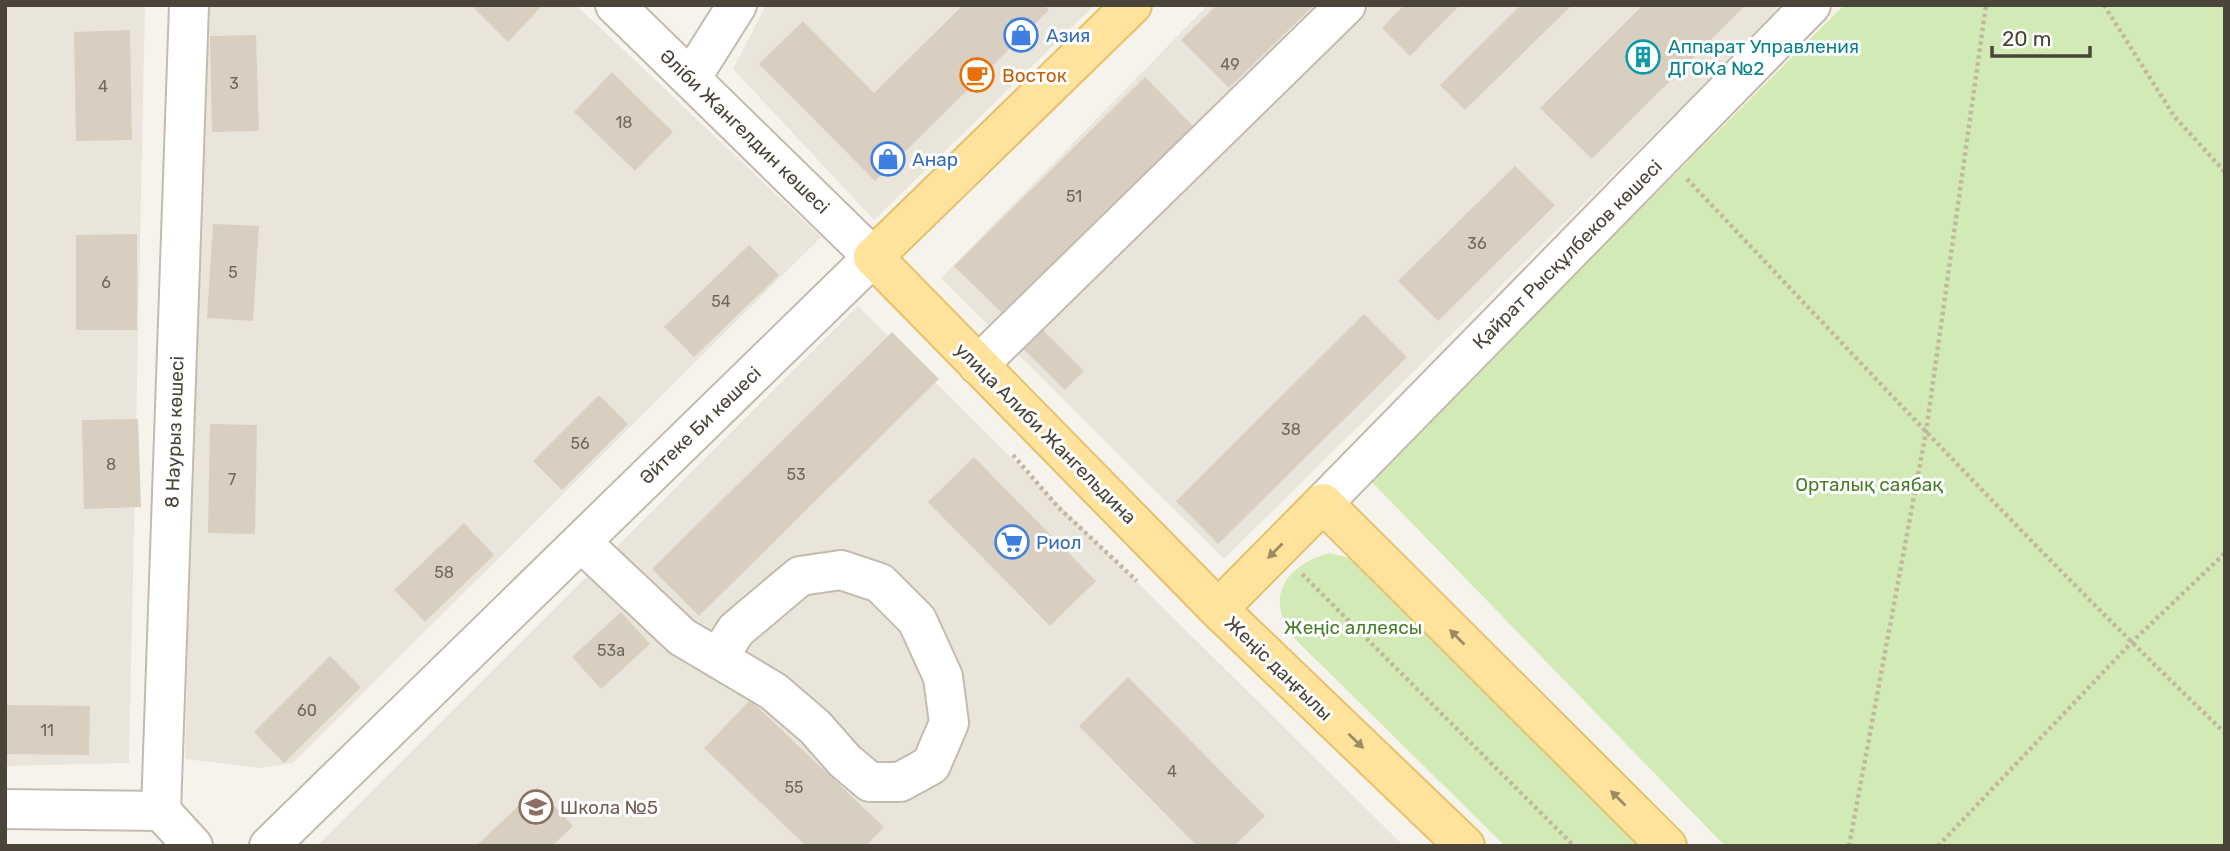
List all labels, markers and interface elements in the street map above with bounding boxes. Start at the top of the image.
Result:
scale bar [1992,14,2090,58]
shop icon: Азия [1002,16,1040,54]
place label: Азия [1046,24,1090,47]
text: 20 m [2002,26,2051,51]
place label: Аппарат Управления ДГОКа №2 [1668,35,1859,80]
building icon: Аппарат Управления ДГОКа №2 [1624,38,1662,76]
street label: Әліби Жангелдин көшесі [655,44,834,218]
house number: 49 [1220,55,1240,74]
cafe icon: Восток [958,56,996,94]
place label: Восток [1002,64,1067,87]
house number: 3 [229,74,239,93]
house number: 4 [98,77,108,96]
house number: 18 [615,113,633,132]
shop icon: Анар [869,140,907,178]
place label: Анар [912,148,958,171]
street label: Қайрат Рысқұлбеков көшесі [1468,155,1667,354]
house number: 51 [1066,187,1082,206]
house number: 36 [1467,234,1487,253]
house number: 5 [228,263,238,282]
house number: 6 [101,273,111,292]
house number: 54 [711,292,731,311]
street label: улица Алиби Жангельдина [950,338,1141,529]
street label: 8 Наурыз көшесі [160,356,189,508]
street label: Әйтеке Би көшесі [635,362,766,489]
house number: 38 [1281,420,1301,439]
house number: 56 [570,434,590,453]
house number: 8 [106,455,116,474]
house number: 53 [786,465,806,484]
house number: 7 [228,470,236,489]
park label: Орталық саябақ [1795,473,1943,496]
supermarket icon: Риол [993,523,1031,561]
place label: Риол [1036,531,1082,554]
one-way arrow [1268,542,1284,559]
house number: 58 [434,563,454,582]
street label: Жеңіс даңғылы [1220,611,1337,725]
park label: Жеңіс аллеясы [1284,616,1422,639]
one-way arrow [1449,628,1466,645]
house number: 53а [597,641,625,660]
house number: 60 [297,701,317,720]
house number: 11 [40,721,54,740]
one-way arrow [1347,733,1364,749]
house number: 4 [1167,762,1177,781]
house number: 55 [784,778,804,797]
school or university icon: Школа №5 [517,788,555,826]
one-way arrow [1610,789,1627,806]
place label: Школа №5 [560,796,658,819]

